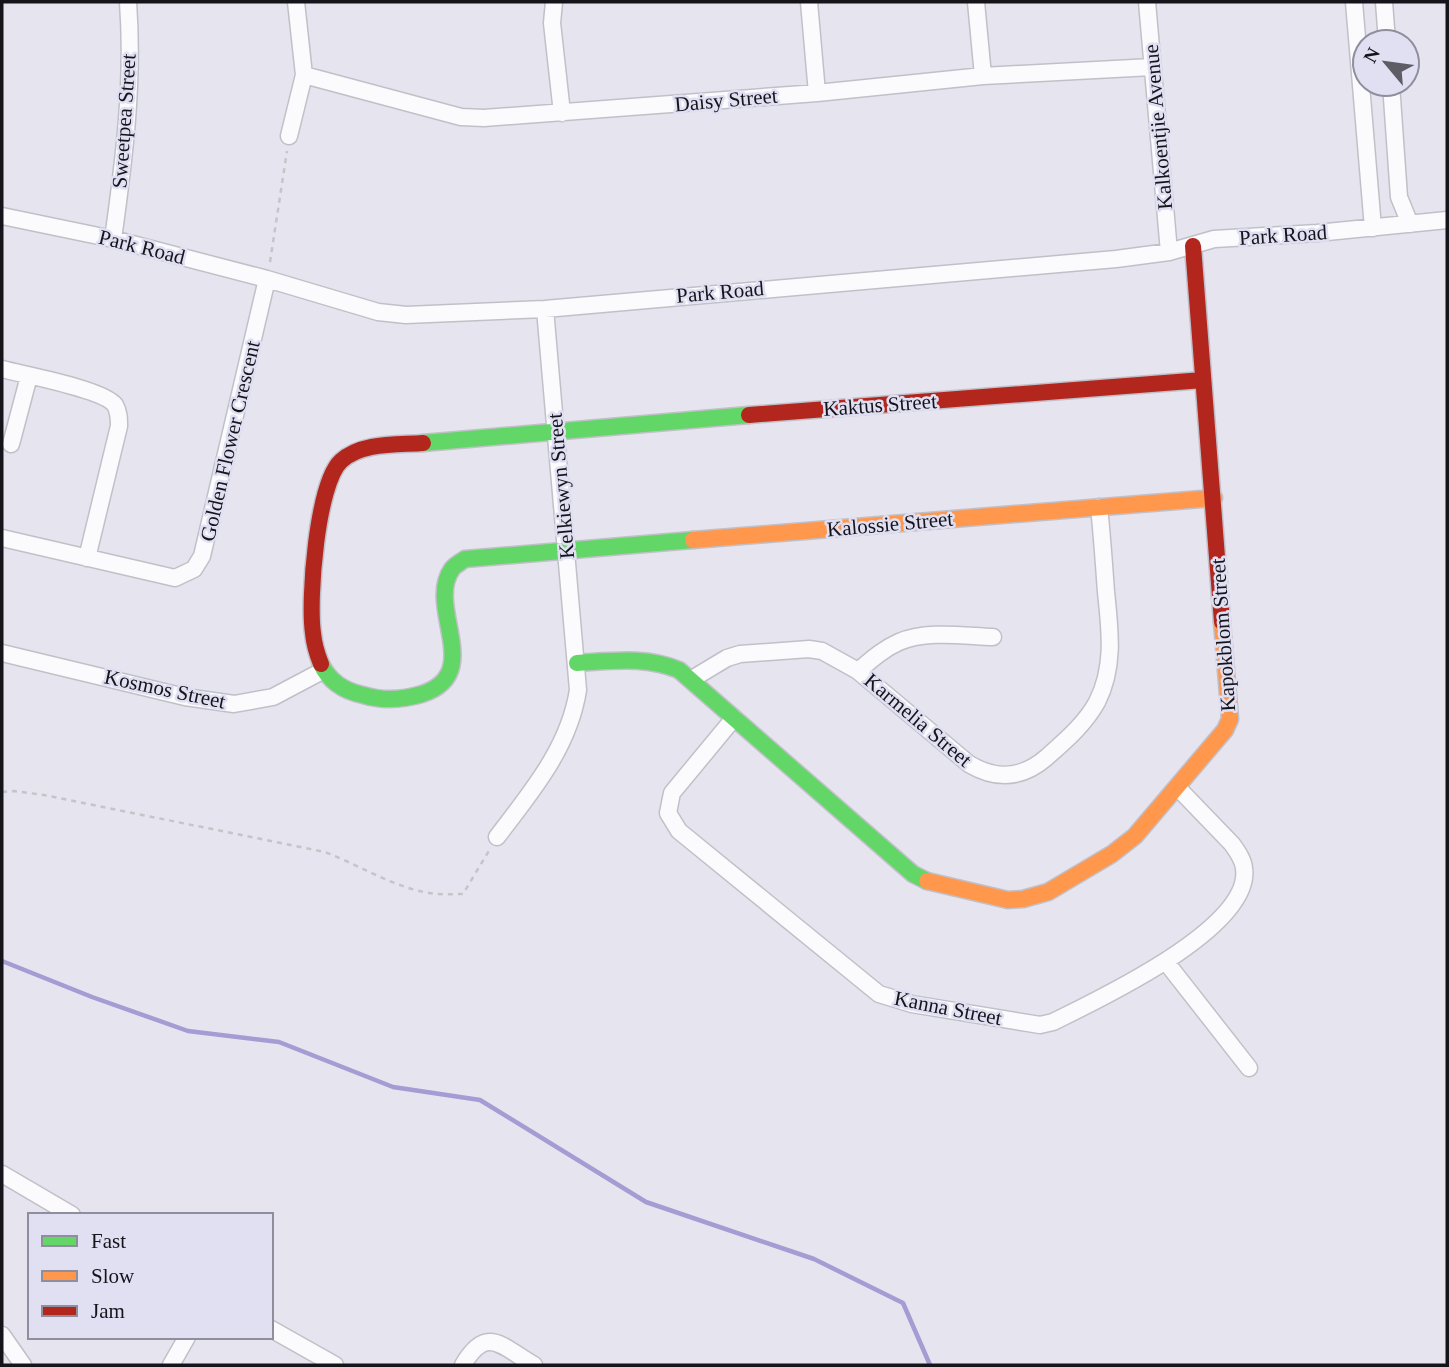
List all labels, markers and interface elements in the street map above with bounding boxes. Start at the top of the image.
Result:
north arrow [1351,28,1421,98]
street label: Kalkoentjie Avenue [1139,43,1177,211]
text: N [1359,44,1384,66]
street label: Sweetpea Street [107,53,141,189]
street label: Daisy Street [674,84,779,116]
street label: Park Road [1238,220,1328,250]
street label: Park Road [96,225,188,269]
street label: Park Road [675,276,765,308]
street label: Golden Flower Crescent [195,338,265,544]
street label: Kaktus Street [822,389,938,421]
street label: Kelkiewyn Street [543,412,579,560]
street label: Kalossie Street [826,507,954,541]
street label: Kapokblom Street [1206,557,1240,712]
street label: Kosmos Street [102,664,228,714]
street label: Karmelia Street [860,668,977,772]
street label: Kanna Street [892,986,1004,1030]
legend [28,1213,273,1339]
text: Fast [91,1229,126,1253]
text: Slow [91,1264,135,1288]
text: Jam [91,1299,125,1323]

